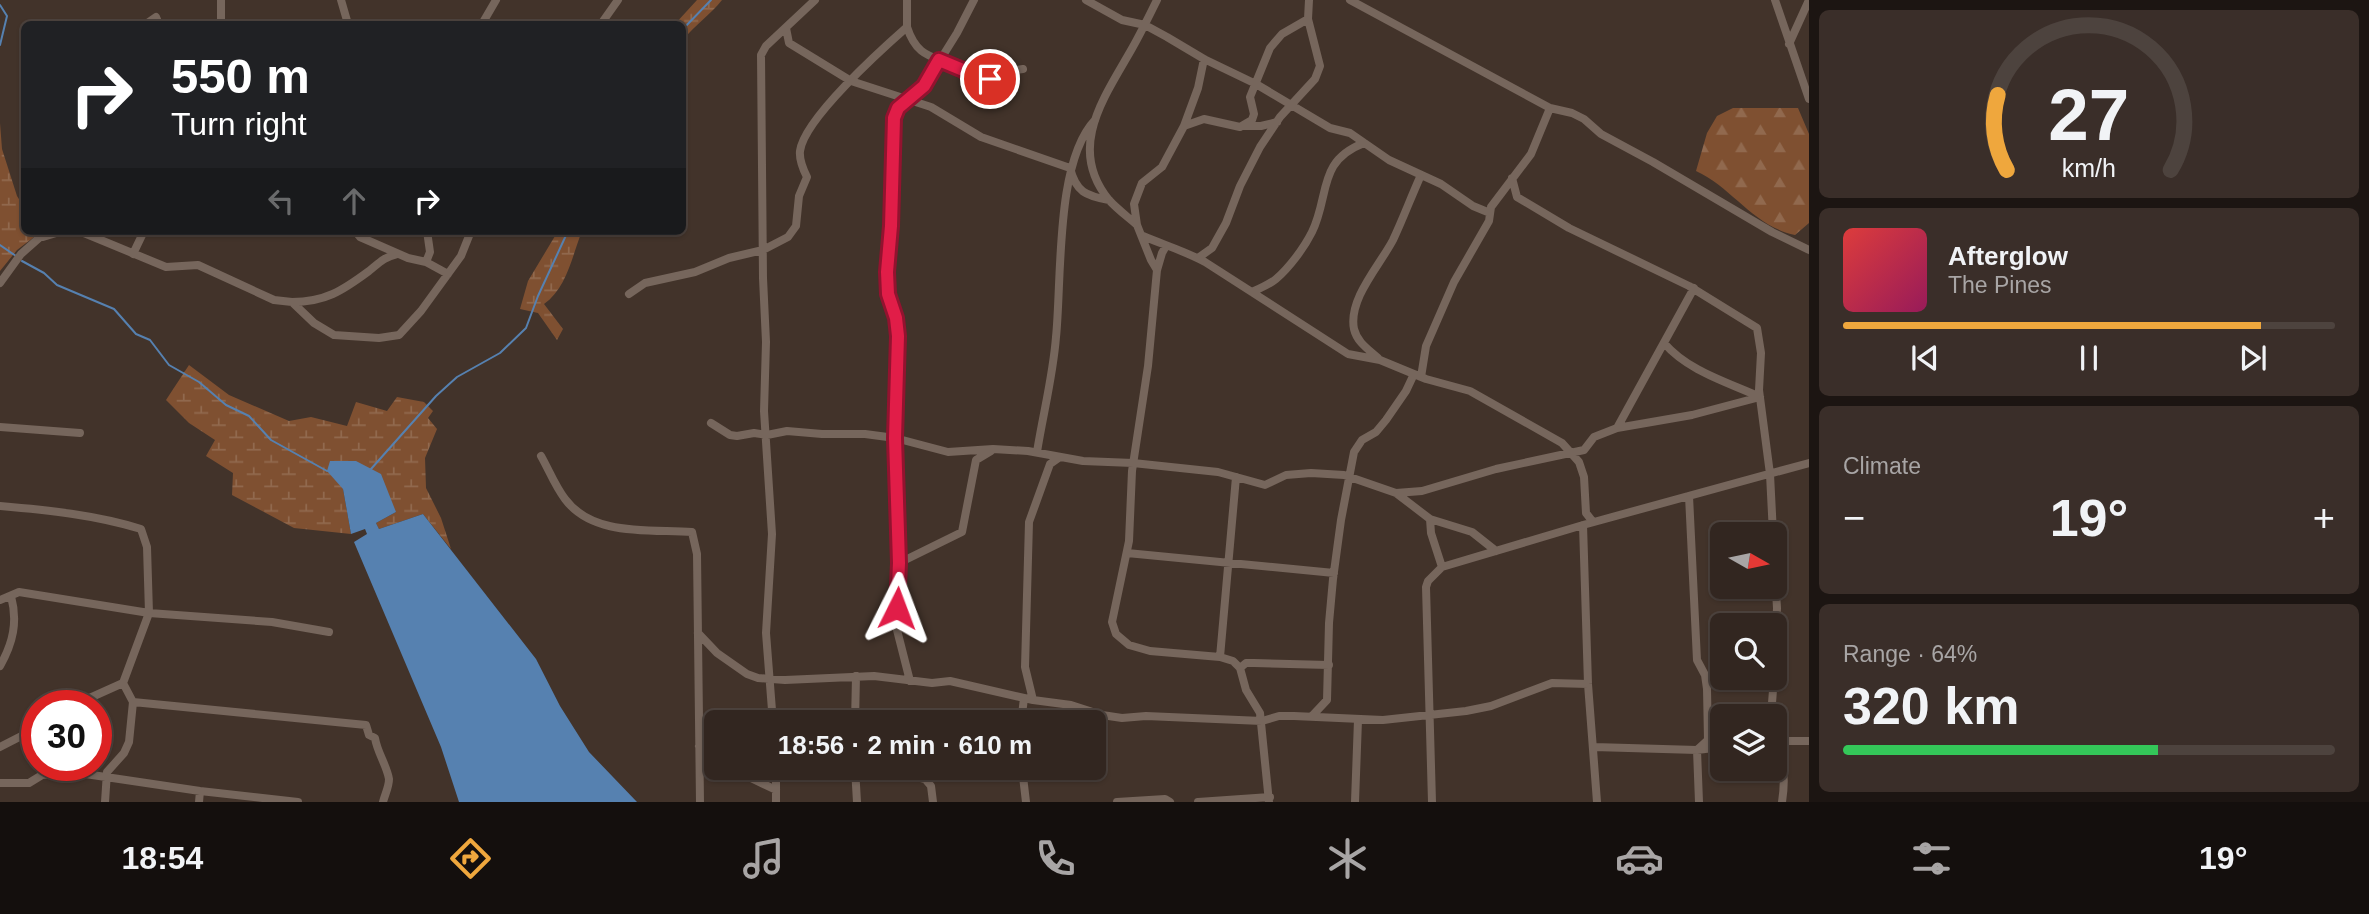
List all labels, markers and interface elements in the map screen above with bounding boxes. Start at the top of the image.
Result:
icon: right [56,49,147,140]
text: 550 m [171,49,310,103]
pin [960,49,1020,109]
icon: arrive [971,60,1009,98]
text: 27 [2049,74,2129,155]
text: Turn right [171,106,307,142]
text: km/h [2062,154,2116,182]
icon: left [262,182,300,220]
icon: ahead [335,182,373,220]
icon: right [408,182,446,220]
text: Afterglow [1948,241,2068,271]
text: The Pines [1948,272,2052,298]
icon: previous [1906,339,1944,377]
icon: pause [2070,339,2108,377]
icon: next [2234,339,2272,377]
text: Climate [1843,453,1921,479]
text: 19° [2050,489,2128,547]
text: − [1843,497,1865,539]
text: + [2313,497,2335,539]
north arrow [1710,522,1787,598]
map controls [1710,522,1787,781]
position arrow [860,571,934,645]
button: search [1710,613,1787,690]
text: Range · 64% [1843,641,1977,667]
text: 320 km [1843,677,2019,735]
speed limit sign: 30 [21,690,112,781]
button: layers [1710,704,1787,781]
text: 18:56 · 2 min · 610 m [778,730,1032,760]
icon: directions [446,834,495,883]
icon: music [739,834,788,883]
icon: phone [1031,834,1080,883]
icon: climate [1323,834,1372,883]
icon: car [1615,834,1664,883]
icon: filters [1907,834,1956,883]
text: 18:54 [122,840,203,876]
text: 19° [2199,840,2247,876]

